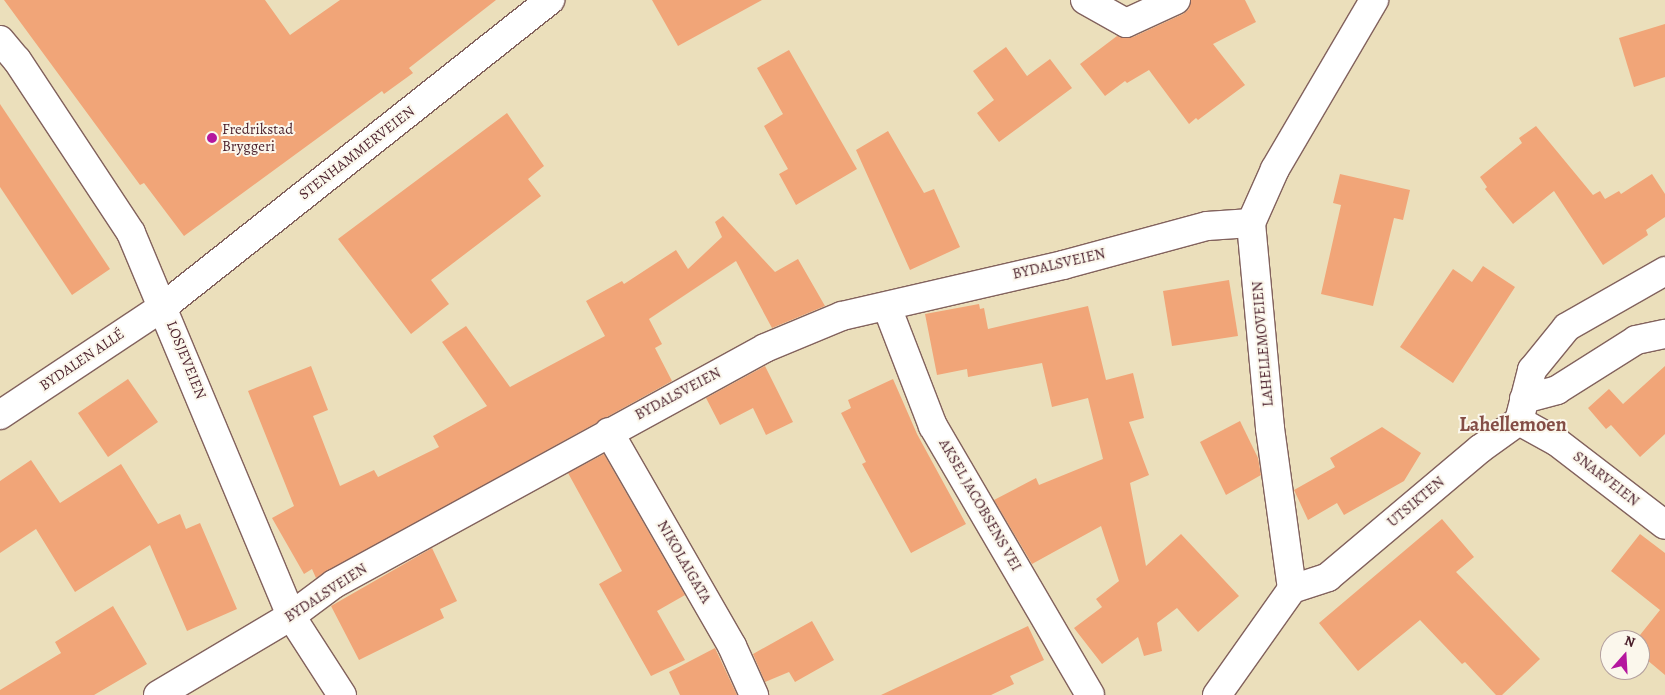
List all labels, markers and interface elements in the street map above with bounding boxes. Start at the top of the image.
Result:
street label: STENHAMMERVEIEN [296,102,418,204]
place label: Fredrikstad Bryggeri [222,120,293,155]
marker: Fredrikstad Bryggeri [206,132,218,144]
street label: BYDALSVEIEN [1011,245,1107,283]
street label: LAHELLEMOVEIEN [1249,280,1277,408]
street label: LOSJEVEIEN [162,318,210,402]
street label: BYDALEN ALLÉ [36,325,128,395]
street label: BYDALSVEIEN [632,364,724,424]
district label: Lahellemoen [1459,412,1567,436]
street label: AKSEL JACOBSENS VEI [935,436,1025,574]
street label: SNARVEIEN [1569,448,1643,510]
street label: UTSIKTEN [1384,473,1448,531]
street label: NIKOLAIGATA [653,517,715,607]
street label: BYDALSVEIEN [281,560,371,626]
north arrow [1600,630,1650,680]
text: N [1622,631,1638,652]

